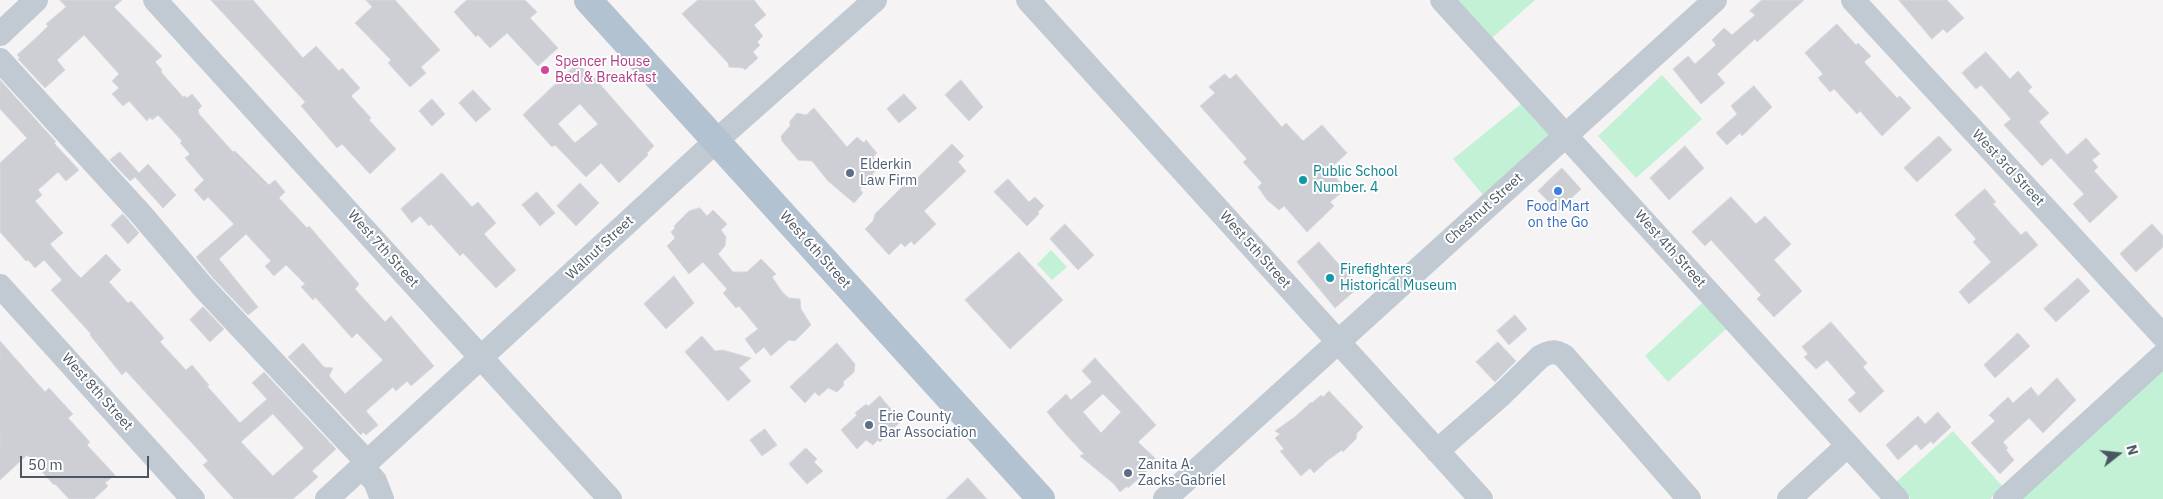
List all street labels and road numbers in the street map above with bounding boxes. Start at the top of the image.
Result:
street label: West 3rd Street [1968,126,2048,210]
street label: Chestnut Street [1442,170,1526,248]
street label: West 7th Street [344,207,422,291]
street label: West 4th Street [1631,207,1709,291]
street label: West 6th Street [776,208,854,292]
street label: West 5th Street [1216,208,1294,292]
street label: Walnut Street [563,212,637,284]
street label: West 8th Street [58,350,136,434]

